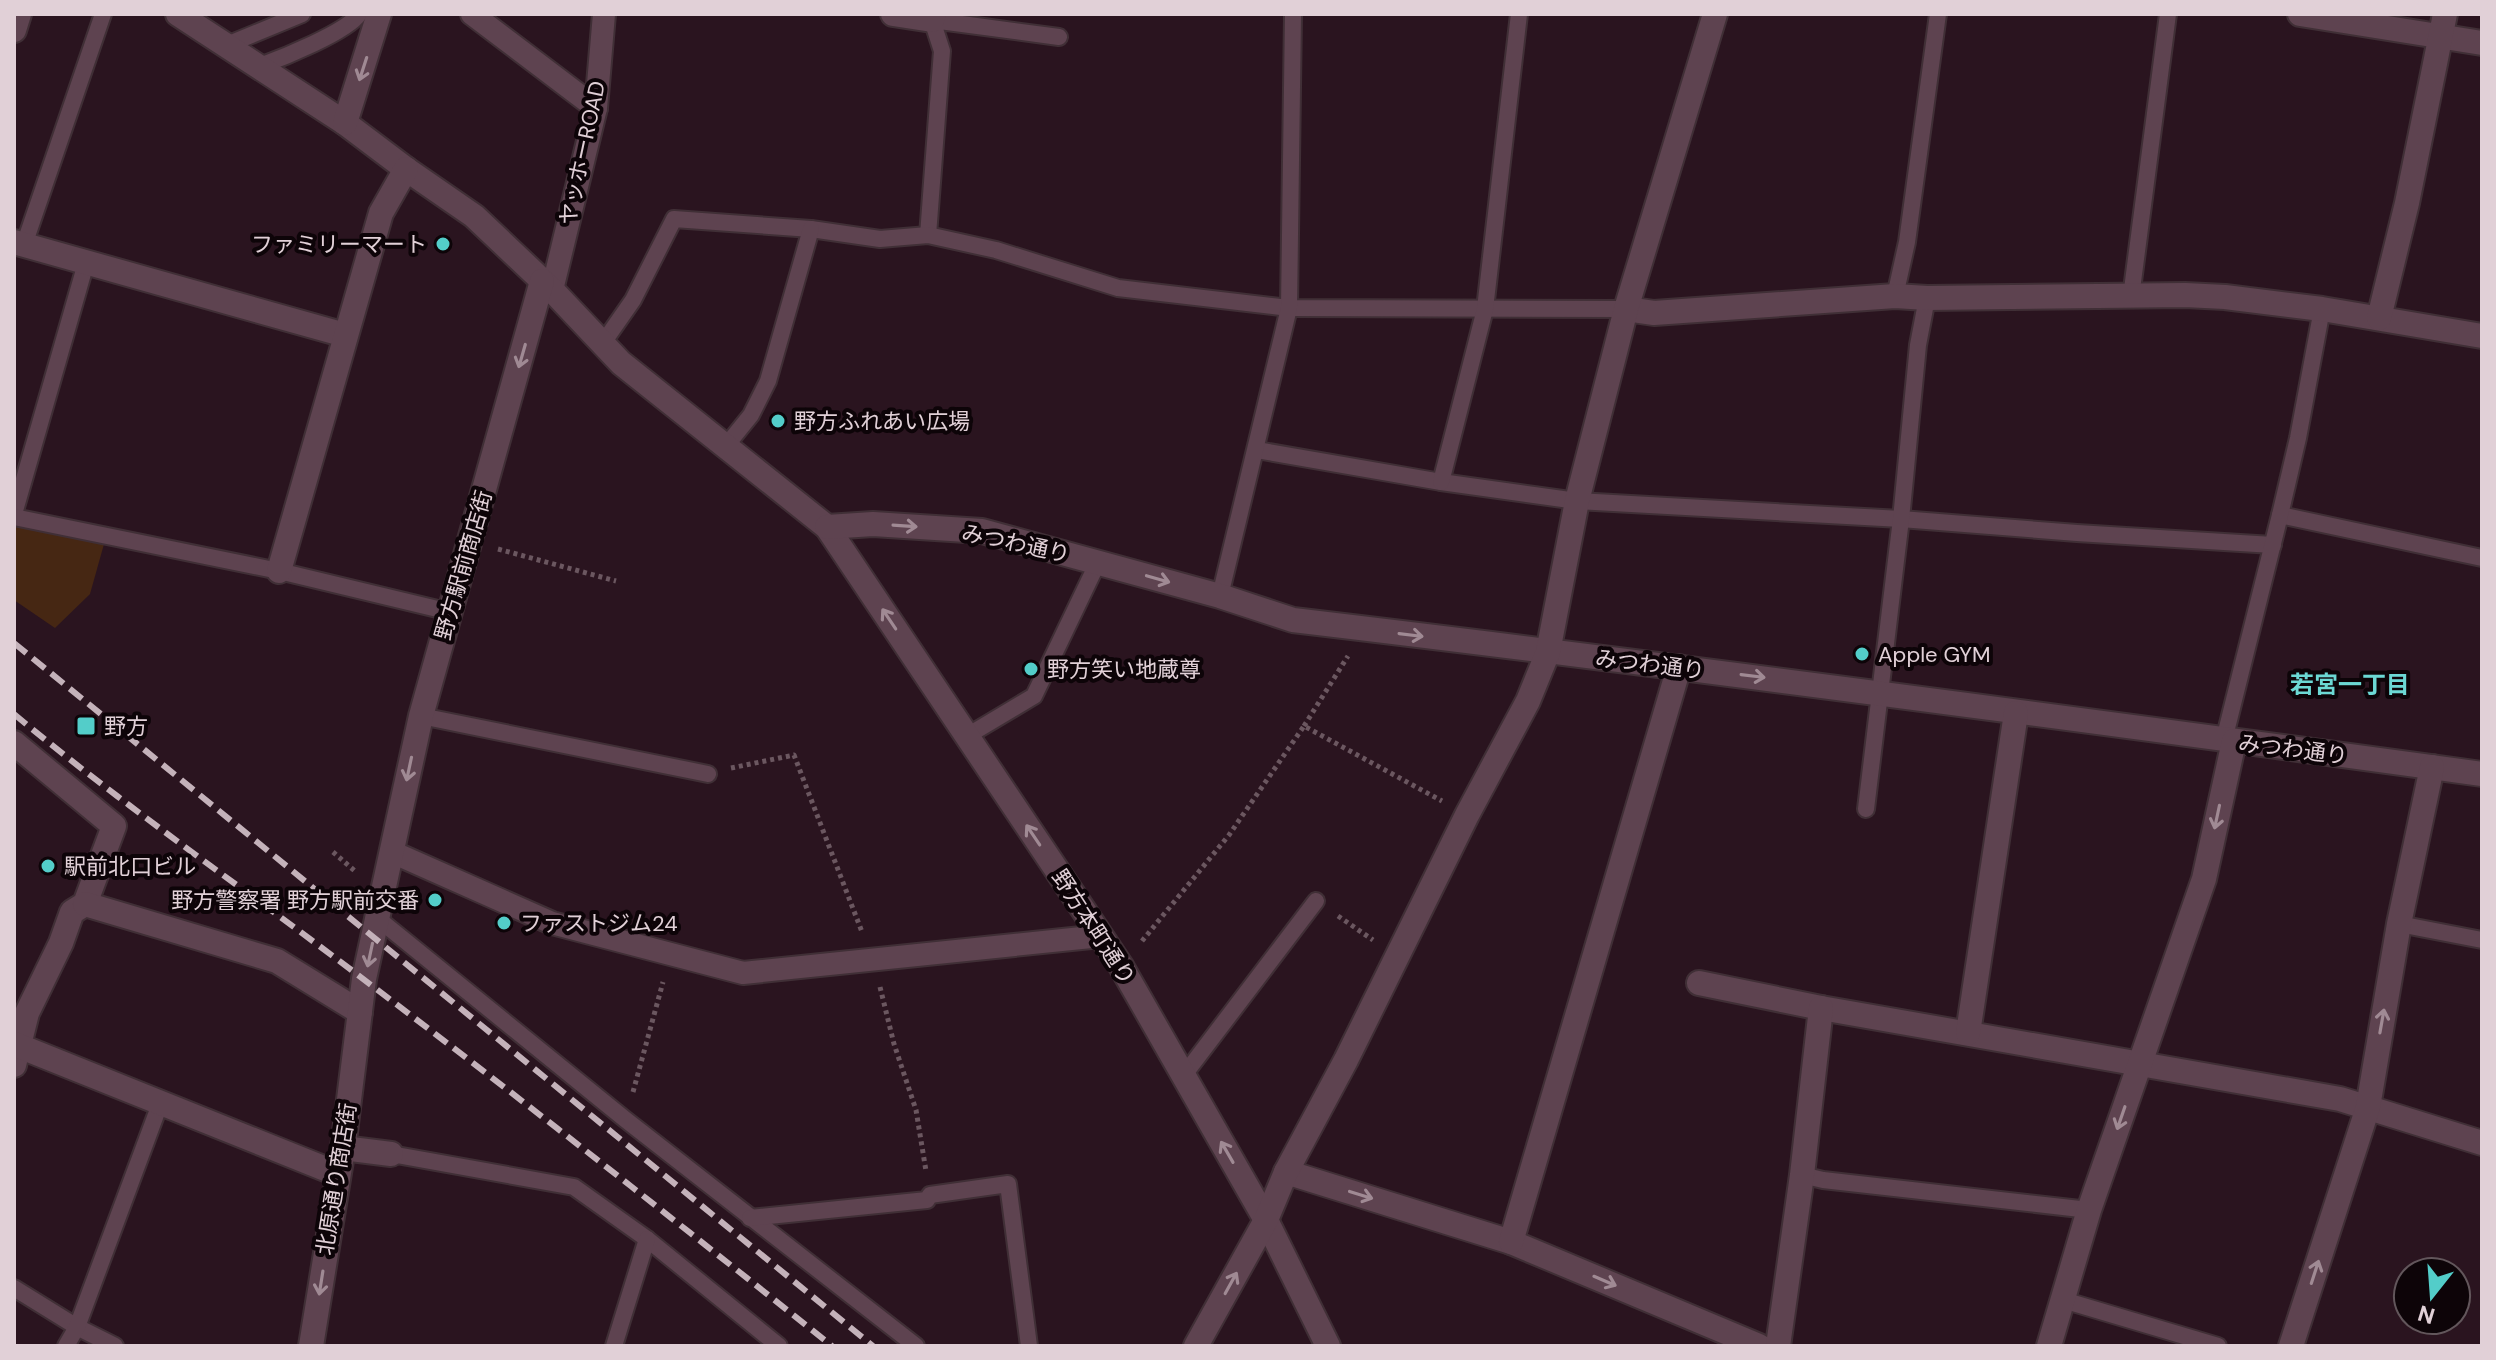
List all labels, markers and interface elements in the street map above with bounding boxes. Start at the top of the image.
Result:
one-way arrow [355,55,370,81]
street label: ヤッホーROAD [553,78,612,228]
place label: ファミリーマート [251,230,427,259]
marker: ファミリーマート [434,235,452,253]
one-way arrow [513,343,528,369]
place label: 野方ふれあい広場 [794,407,970,436]
marker: 野方ふれあい広場 [769,412,787,430]
street label: 野方駅前商店街 [428,487,499,643]
street label: みつわ通り [959,518,1073,569]
one-way arrow [891,519,918,534]
one-way arrow [1145,572,1171,587]
one-way arrow [880,608,897,630]
one-way arrow [1397,627,1424,642]
place label: Apple GYM [1878,640,1990,669]
street label: みつわ通り [1594,643,1706,686]
marker: Apple GYM [1853,645,1871,663]
place label: 野方笑い地蔵尊 [1047,655,1201,684]
marker: 野方笑い地蔵尊 [1022,660,1040,678]
one-way arrow [1739,669,1766,684]
district label: 若宮一丁目 [2290,669,2410,700]
place label: 野方 [104,712,148,741]
marker: 野方 [75,715,97,737]
street label: みつわ通り [2237,728,2349,771]
one-way arrow [401,756,416,782]
one-way arrow [2209,804,2224,829]
one-way arrow [1025,824,1041,846]
place label: 駅前北口ビル [64,852,196,881]
marker: 駅前北口ビル [39,857,57,875]
street label: 野方本町通り [1045,864,1142,991]
place label: 野方警察署 野方駅前交番 [171,886,419,915]
marker: 野方警察署 野方駅前交番 [426,891,444,909]
place label: ファストジム24 [520,909,678,938]
marker: ファストジム24 [495,914,513,932]
one-way arrow [362,942,377,968]
one-way arrow [2376,1009,2391,1034]
street label: 北原通り商店街 [310,1101,363,1257]
one-way arrow [2113,1105,2128,1130]
one-way arrow [1219,1141,1235,1164]
one-way arrow [1347,1188,1373,1203]
north arrow [2392,1256,2472,1336]
one-way arrow [2308,1259,2323,1285]
one-way arrow [312,1270,327,1296]
one-way arrow [1223,1272,1239,1295]
one-way arrow [1592,1275,1617,1290]
text: N [2414,1298,2438,1331]

